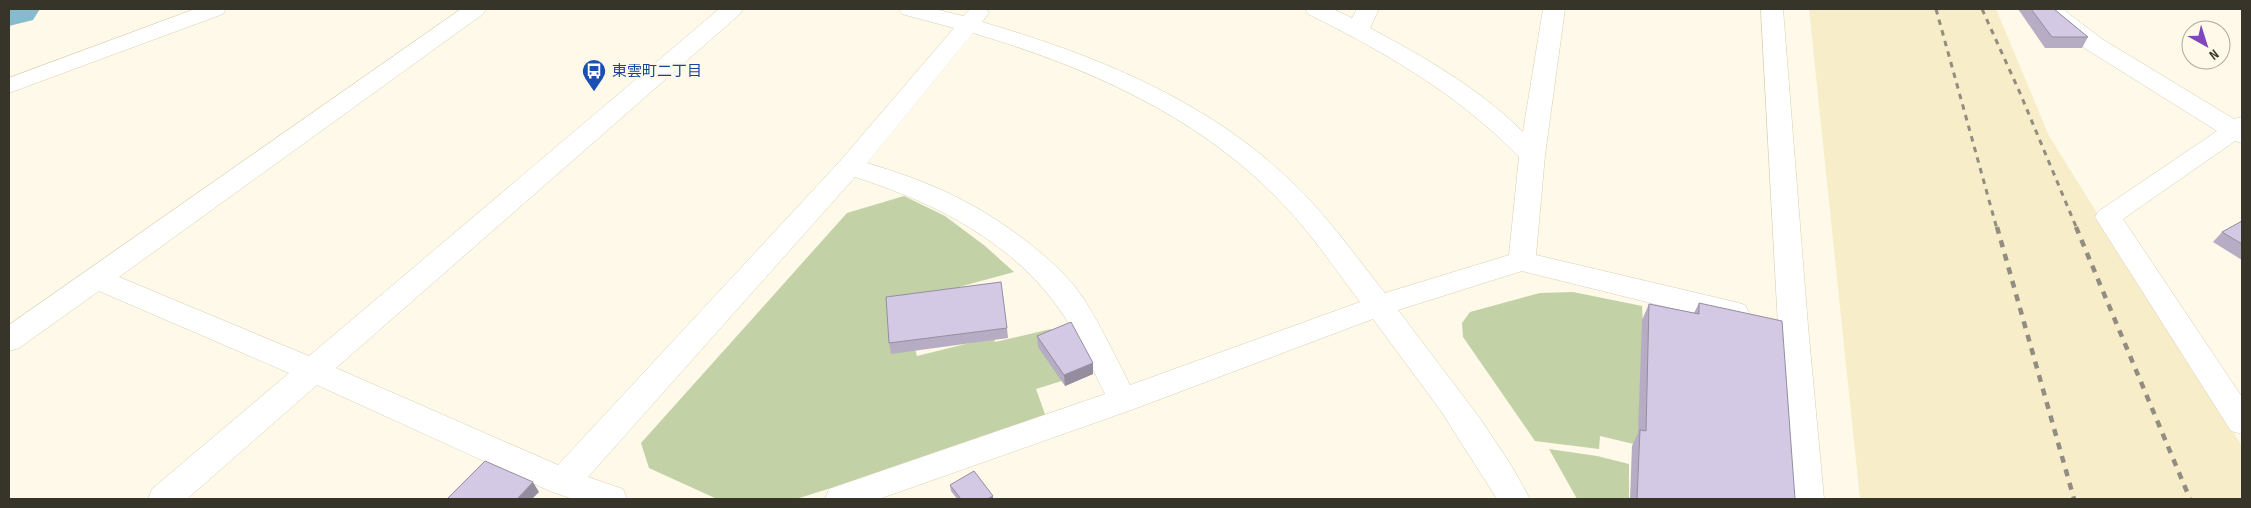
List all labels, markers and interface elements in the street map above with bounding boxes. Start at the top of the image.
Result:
north arrow [2181,20,2231,70]
text: N [2206,46,2222,64]
bus stop icon: 東雲町二丁目 [581,58,607,92]
place label: 東雲町二丁目 [612,62,702,81]

